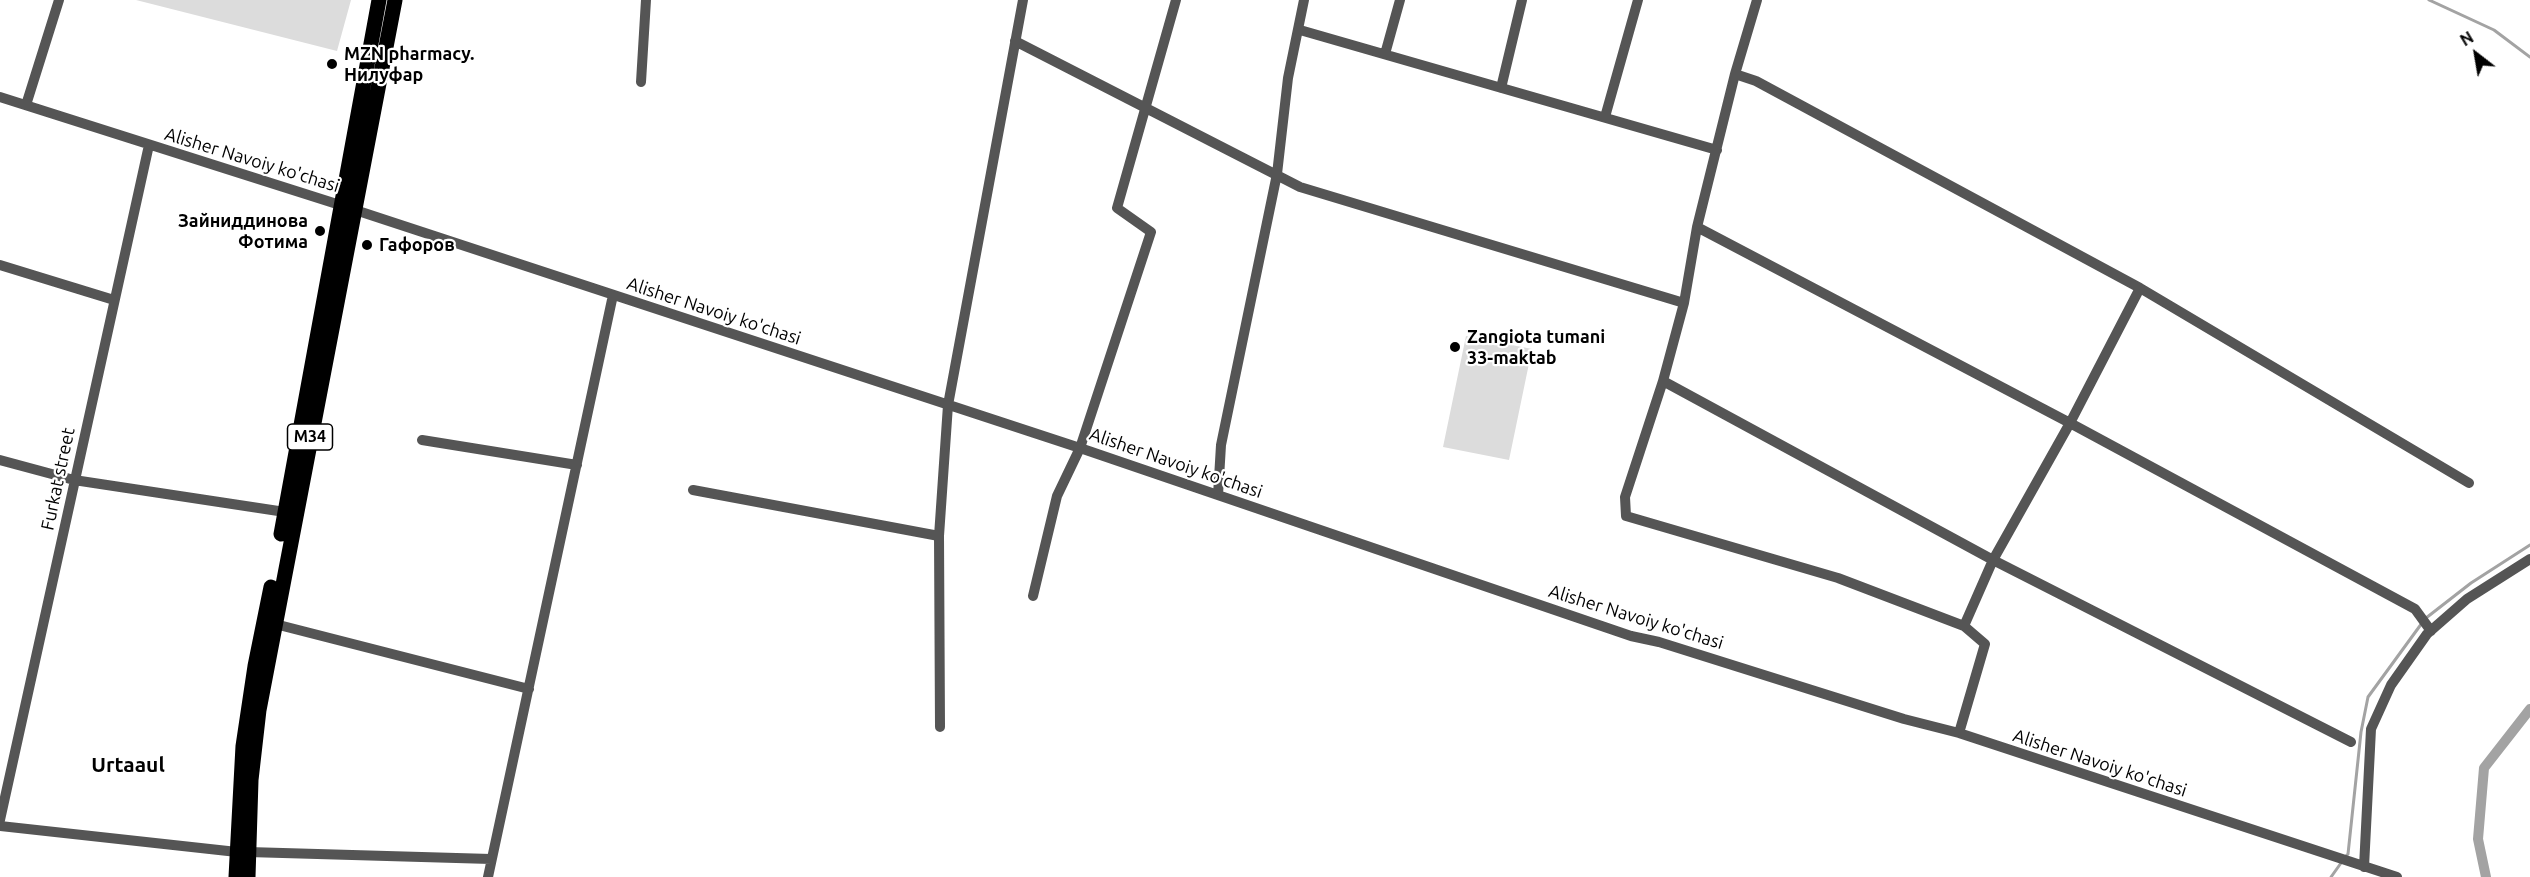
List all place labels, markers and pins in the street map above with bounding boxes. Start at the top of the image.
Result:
place label: MZN pharmacy. Нилуфар [344,43,474,86]
marker: MZN pharmacy. Нилуфар [325,57,339,71]
place label: Зайниддинова Фотима [178,210,308,252]
marker: Зайниддинова Фотима [313,224,327,238]
place label: Гафоров [379,234,455,256]
marker: Гафоров [360,238,374,252]
place label: Zangiota tumani 33-maktab [1467,326,1605,368]
marker: Zangiota tumani 33-maktab [1448,340,1462,354]

